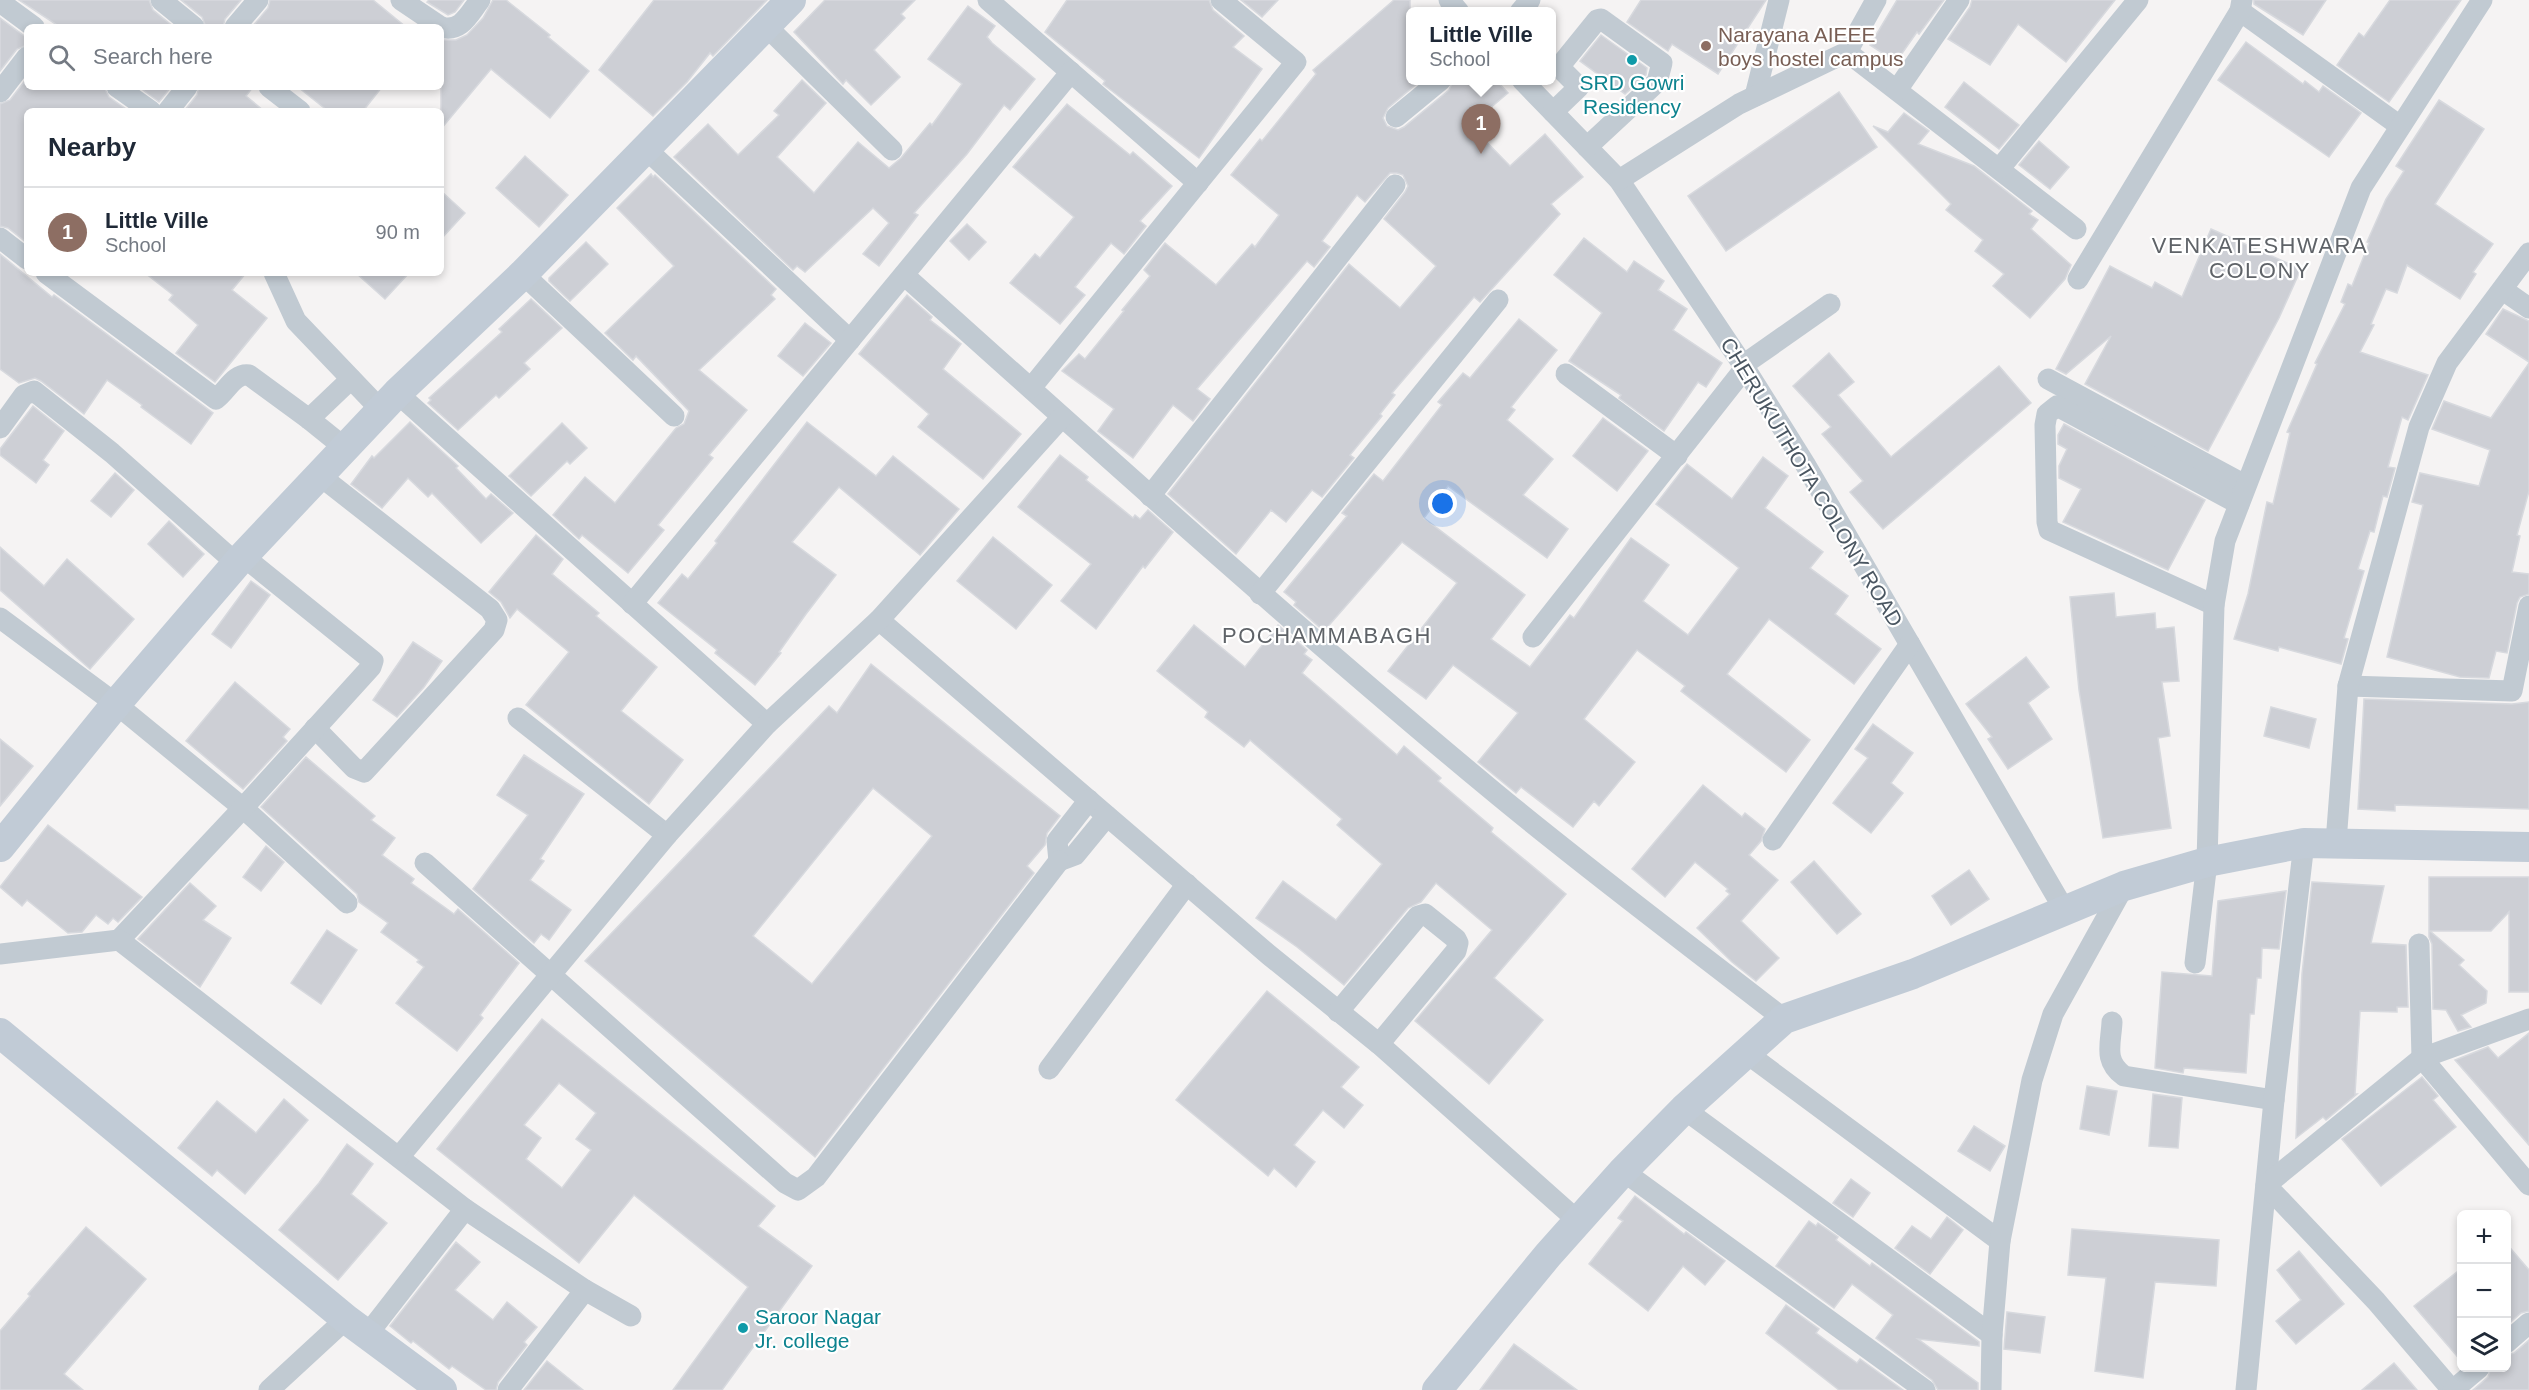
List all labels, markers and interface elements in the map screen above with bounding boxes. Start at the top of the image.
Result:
popup [1406,7,1556,85]
text: Little Ville [1429,22,1533,47]
place label: Narayana AIEEE boys hostel campus [1718,23,1904,70]
search box [24,24,444,90]
marker: Narayana AIEEE boys hostel campus [1699,39,1713,53]
icon: search [45,41,78,74]
text: Search here [93,44,213,69]
text: School [1429,48,1490,70]
marker: SRD Gowri Residency [1625,53,1639,67]
place label: SRD Gowri Residency [1579,71,1685,118]
pin: 1 [1462,104,1500,154]
text: Nearby [48,132,136,162]
text: Little Ville [105,208,209,233]
text: 1 [62,221,73,243]
text: 90 m [376,221,420,243]
district label: VENKATESHWARA COLONY [2152,233,2368,283]
text: School [105,234,166,256]
street label: CHERUKUTHOTA COLONY ROAD [1716,333,1908,631]
your location [1428,489,1457,518]
district label: POCHAMMABAGH [1222,623,1432,648]
map controls [2457,1210,2511,1372]
button: + [2457,1210,2511,1264]
button: − [2457,1264,2511,1318]
place label: Saroor Nagar Jr. college [755,1305,881,1352]
button: layers [2457,1318,2511,1372]
marker: Saroor Nagar Jr. college [736,1321,750,1335]

